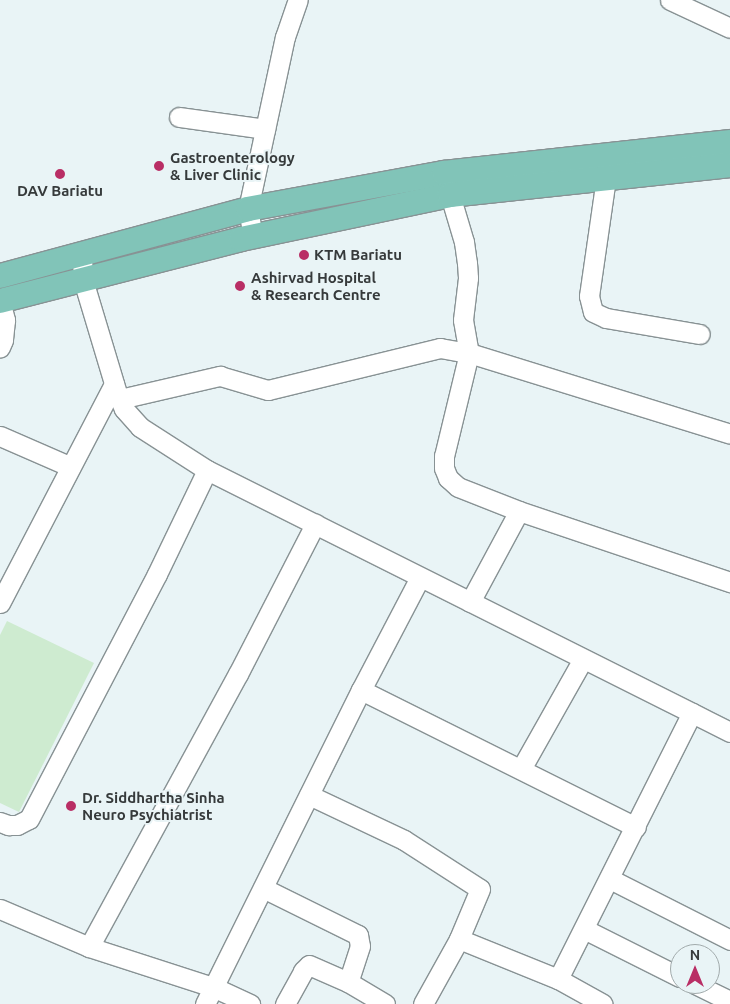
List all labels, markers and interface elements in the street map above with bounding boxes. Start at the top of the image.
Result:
place label: Gastroenterology & Liver Clinic [170,148,295,183]
marker: Gastroenterology & Liver Clinic [152,159,166,173]
marker: DAV Bariatu [54,168,66,180]
place label: DAV Bariatu [17,182,103,200]
place label: KTM Bariatu [314,246,402,264]
marker: KTM Bariatu [298,249,310,261]
place label: Ashirvad Hospital & Research Centre [251,268,381,303]
marker: Ashirvad Hospital & Research Centre [233,279,247,293]
place label: Dr. Siddhartha Sinha Neuro Psychiatrist [82,788,225,823]
marker: Dr. Siddhartha Sinha Neuro Psychiatrist [64,799,78,813]
north arrow [670,944,720,994]
text: N [690,947,700,963]

